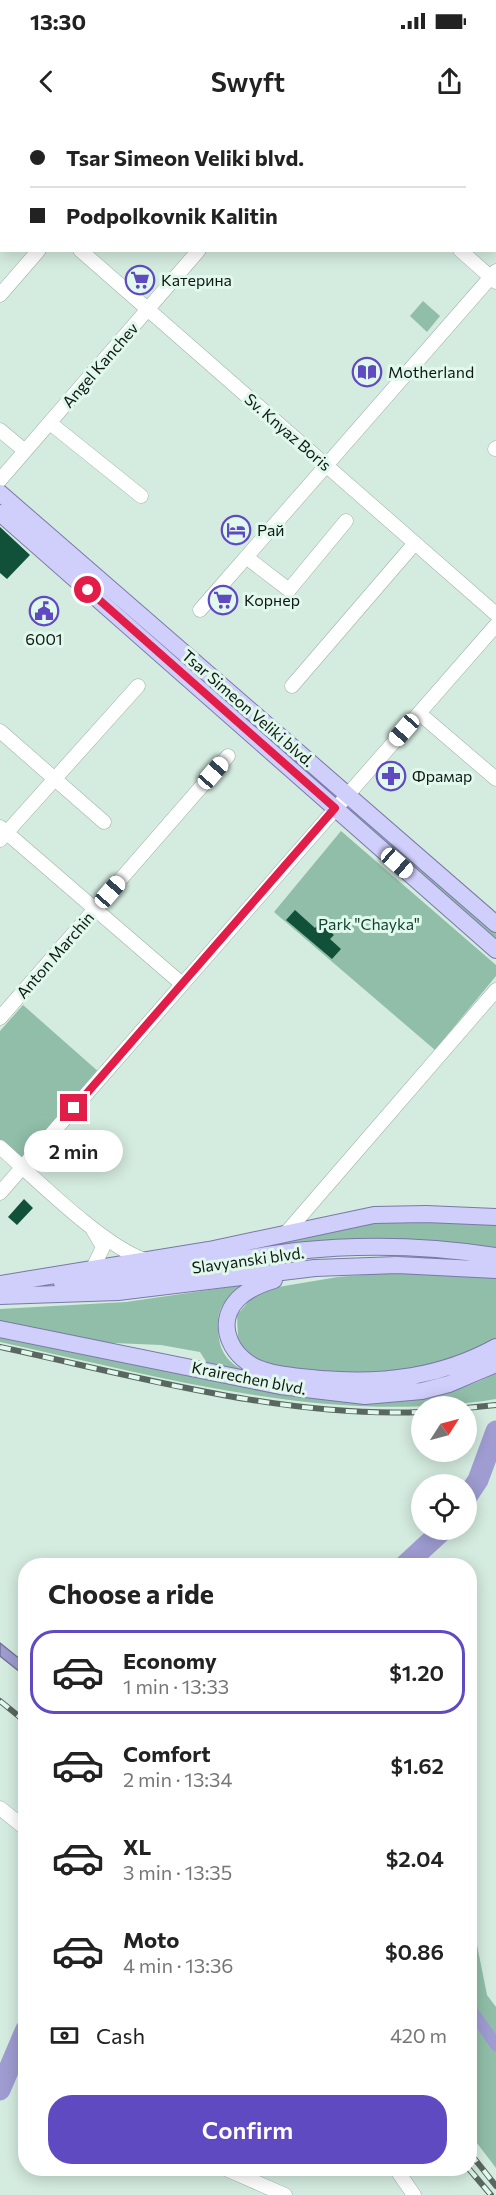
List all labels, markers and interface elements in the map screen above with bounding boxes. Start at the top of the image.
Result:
text: 13:30 [30,8,86,35]
icon: back [30,65,63,98]
text: Swyft [211,65,285,98]
icon: share [433,65,466,98]
text: Tsar Simeon Veliki blvd. [66,144,304,171]
text: Podpolkovnik Kalitin [66,202,278,229]
supermarket icon: Катерина [124,264,156,296]
place label: Катерина [161,270,232,289]
street label: Angel Kanchev [58,318,142,411]
library icon: Motherland [351,356,383,388]
place label: Motherland [388,362,474,381]
street label: Sv. Knyaz Boris [241,389,335,474]
hotel icon: Рай [220,514,252,546]
place label: Рай [257,520,285,539]
route start [74,576,101,603]
supermarket icon: Корнер [207,584,239,616]
place label: Корнер [244,590,300,609]
public building icon: 6001 [28,595,60,627]
place label: 6001 [25,629,63,648]
street label: Tsar Simeon Veliki blvd. [178,645,318,770]
car [385,711,423,749]
car [194,754,232,792]
pharmacy icon: Фрамар [375,760,407,792]
place label: Фрамар [412,766,472,785]
car [378,844,416,882]
car [91,873,129,911]
street label: Anton Marchin [12,908,97,1002]
park label: Park "Chayka" [318,914,420,933]
route end [60,1094,87,1121]
callout: 2 min [25,1129,124,1171]
text: 2 min [49,1139,98,1163]
street label: Slavyanski blvd. [191,1242,305,1277]
street label: Krairechen blvd. [190,1357,308,1398]
north arrow [411,1396,477,1462]
map controls [411,1396,477,1540]
button: locate [411,1474,477,1540]
text: Choose a ride [48,1577,214,1610]
icon: car [51,1645,105,1699]
text: Economy [123,1647,217,1674]
text: $1.20 [389,1659,444,1686]
text: 1 min · 13:33 [123,1674,229,1698]
icon: car [51,1738,105,1792]
text: Comfort [123,1740,211,1767]
text: $1.62 [391,1752,444,1779]
text: 2 min · 13:34 [123,1767,232,1791]
icon: car [51,1831,105,1885]
text: XL [123,1833,151,1860]
text: $2.04 [386,1845,444,1872]
text: 3 min · 13:35 [123,1860,232,1884]
icon: car [51,1924,105,1978]
text: Moto [123,1926,179,1953]
text: $0.86 [385,1938,444,1965]
text: 4 min · 13:36 [123,1953,234,1977]
icon: cash [48,2019,81,2052]
text: Cash [96,2022,145,2049]
text: 420 m [390,2023,447,2047]
button: Confirm [48,2095,447,2164]

